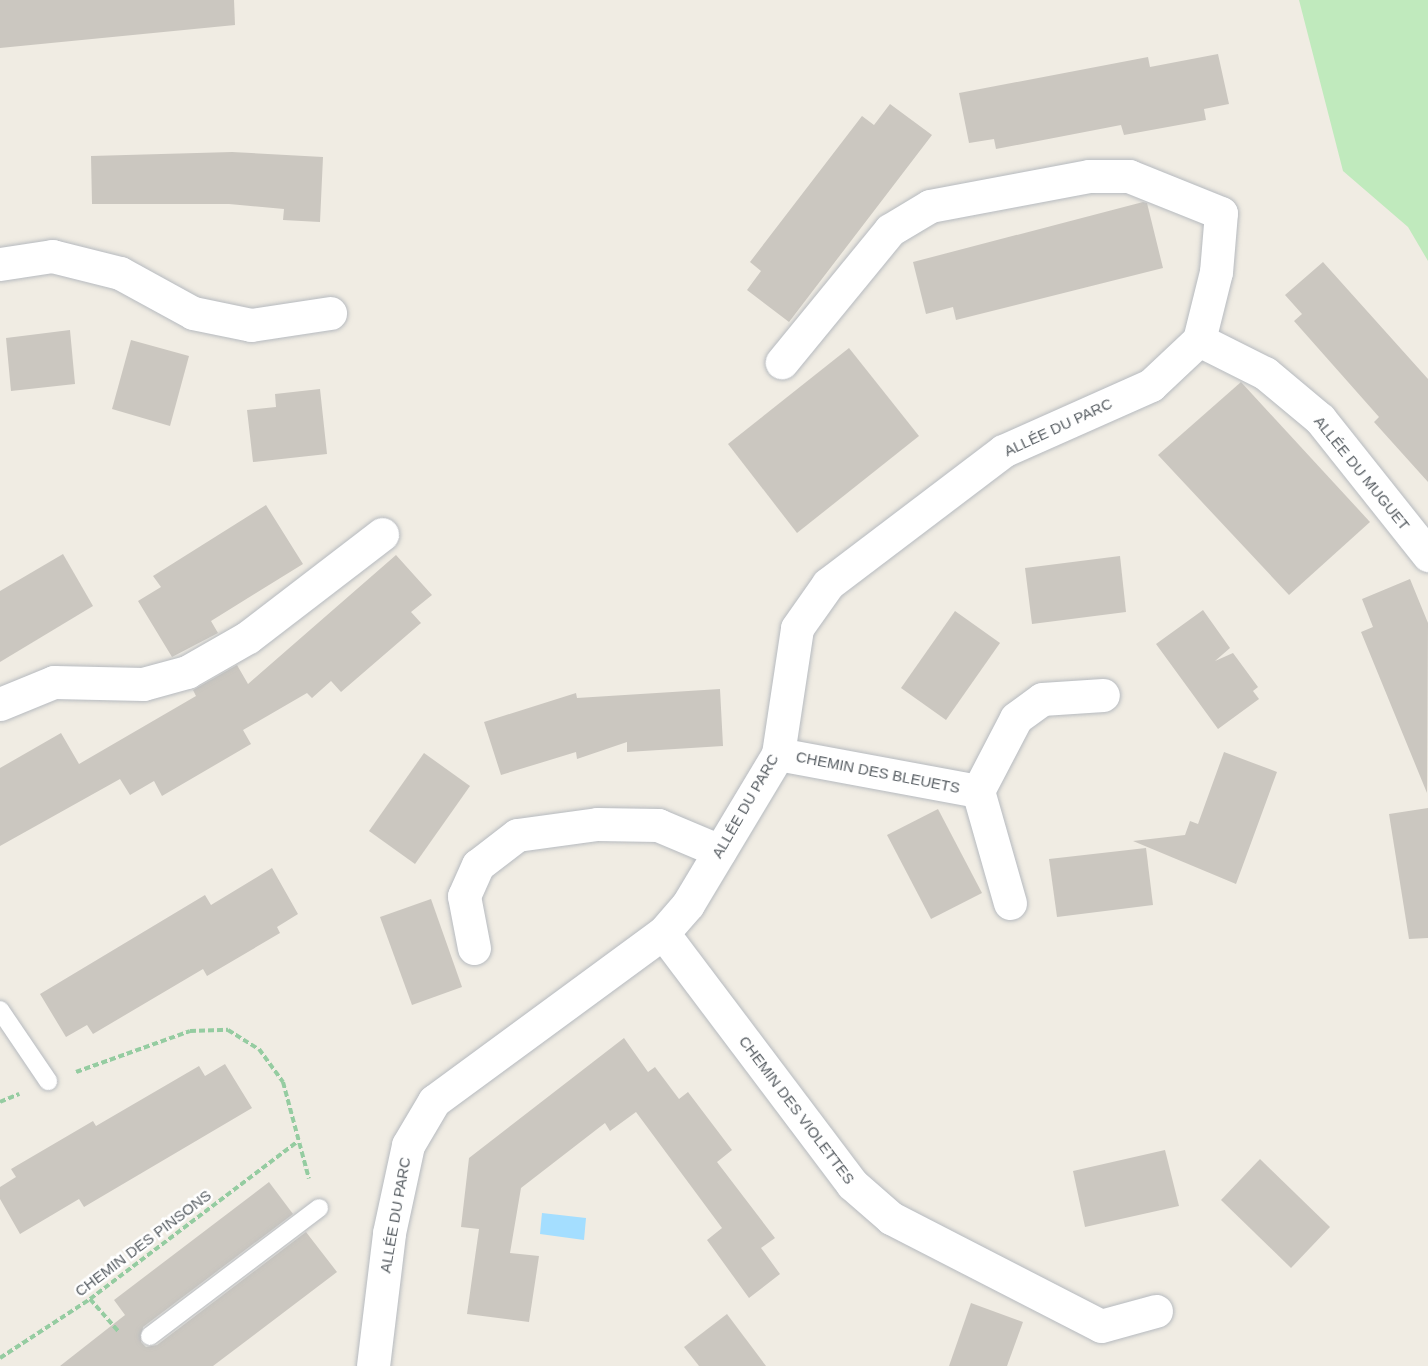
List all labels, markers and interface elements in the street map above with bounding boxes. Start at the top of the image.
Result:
street label: ALLÉE DU PARC [1001,394,1115,460]
street label: ALLÉE DU MUGUET [1310,412,1414,534]
street label: CHEMIN DES BLEUETS [794,747,962,797]
street label: ALLÉE DU PARC [708,751,782,861]
street label: CHEMIN DES VIOLETTES [735,1032,859,1188]
street label: ALLÉE DU PARC [376,1156,414,1274]
street label: CHEMIN DES PINSONS [71,1186,215,1300]

